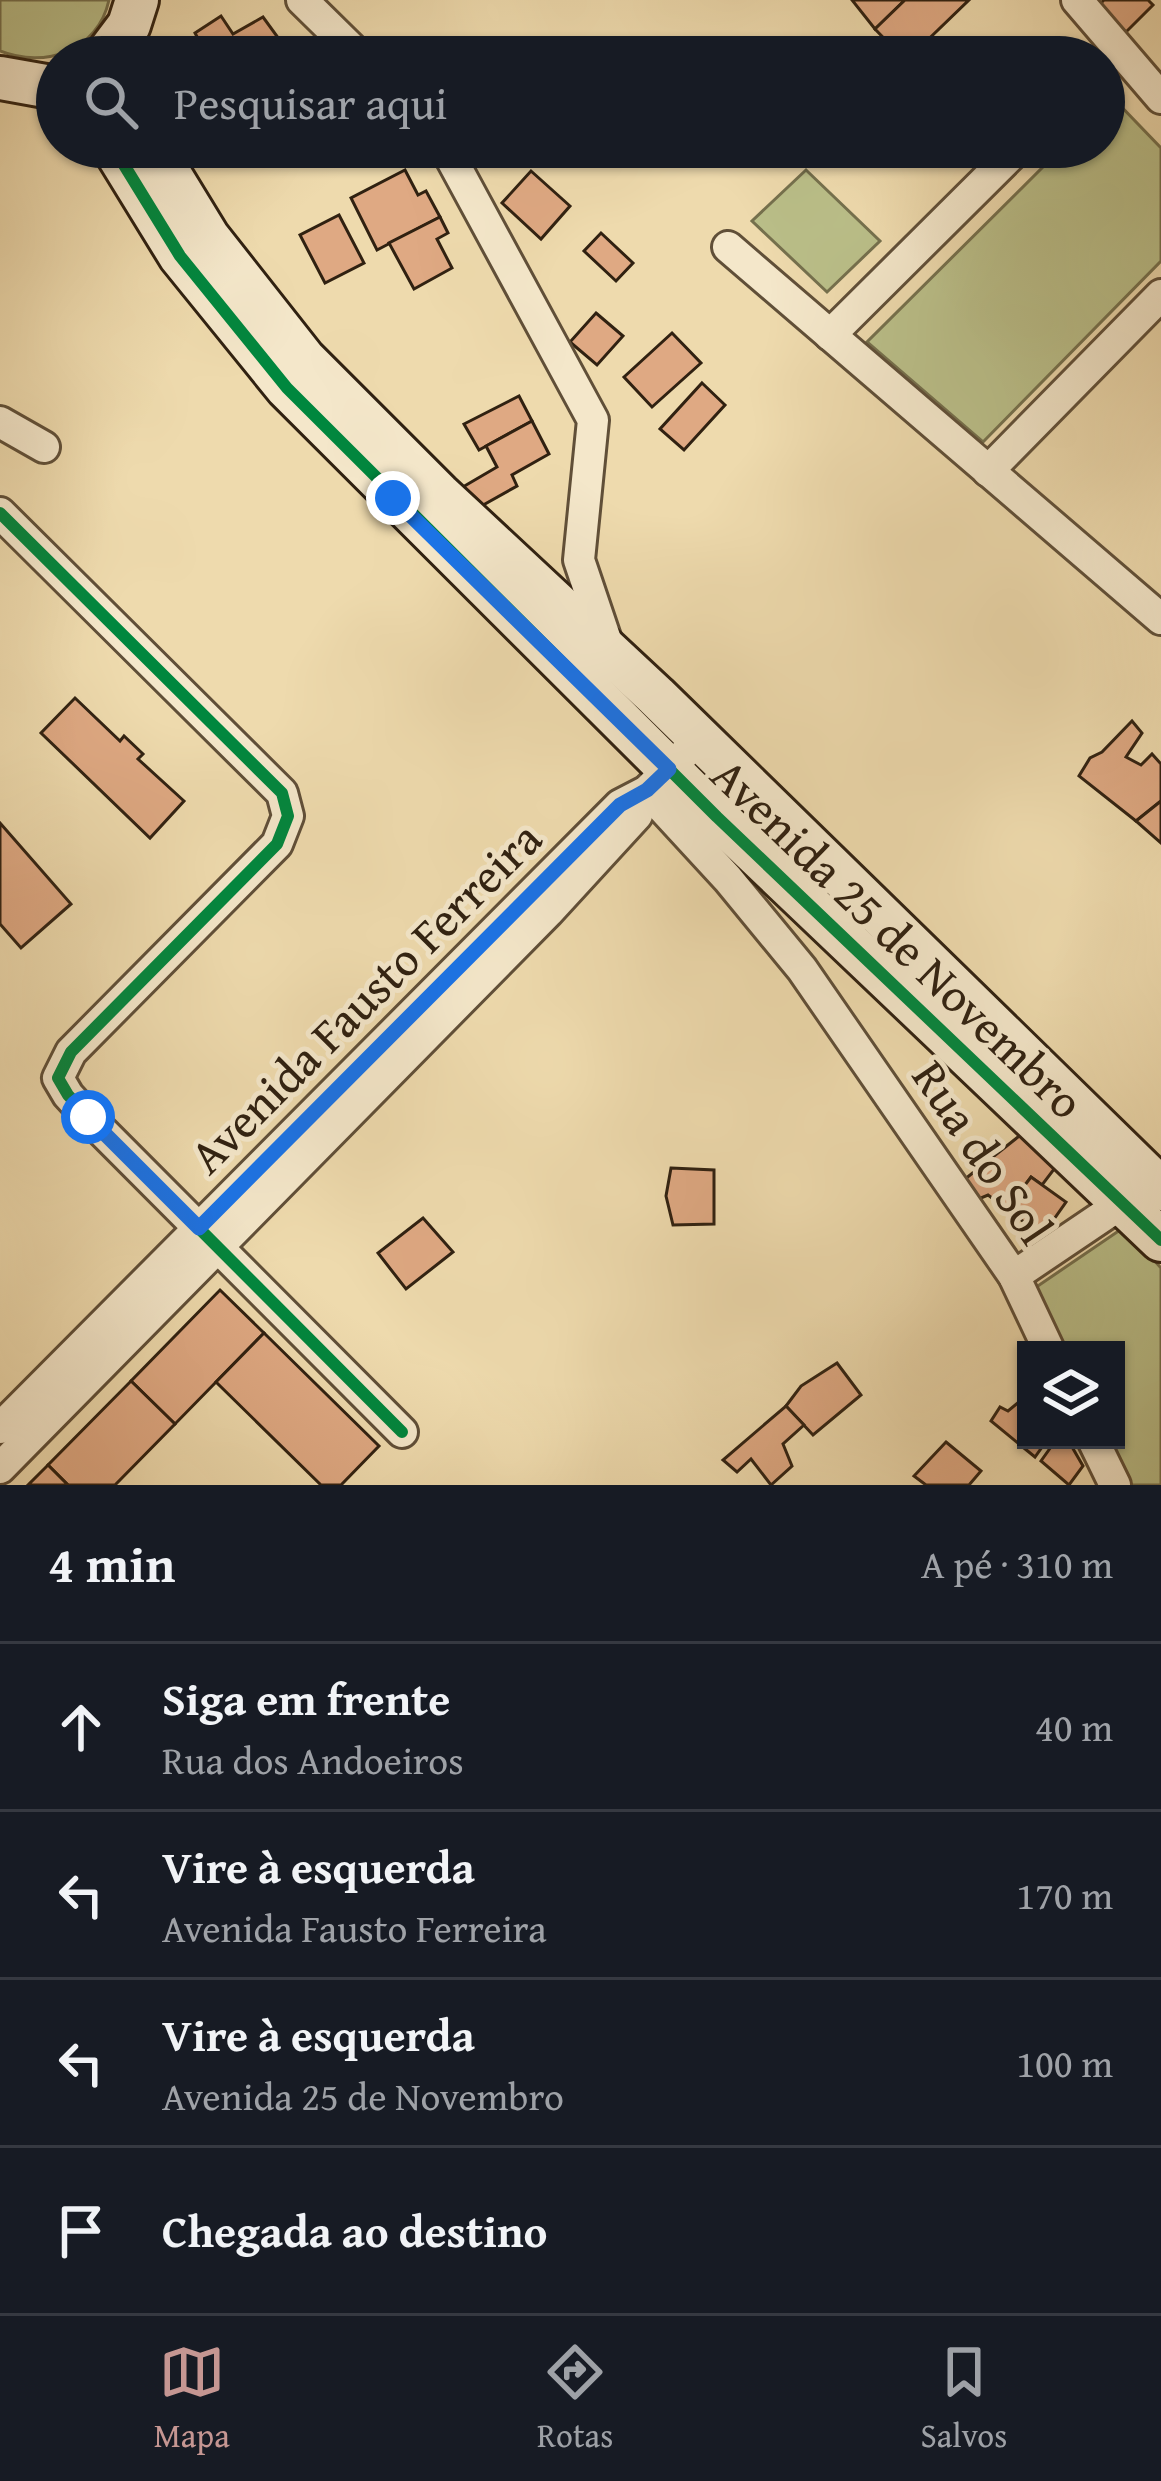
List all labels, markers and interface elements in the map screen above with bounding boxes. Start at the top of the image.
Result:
search box [36,36,1125,168]
icon: search [78,69,144,135]
text: Pesquisar aqui [174,70,447,135]
route end [366,471,420,525]
street label: Avenida 25 de Novembro [696,740,1101,1135]
street label: Avenida Fausto Ferreira [172,804,557,1189]
street label: Rua do Sol [896,1045,1071,1258]
route start [61,1090,115,1144]
map controls [1017,1341,1125,1449]
button: layers [1017,1341,1125,1449]
text: 4 min [48,1526,175,1601]
text: A pé · 310 m [921,1535,1113,1592]
text: Siga em frente [162,1666,450,1731]
icon: ahead [48,1694,114,1760]
text: 40 m [1035,1698,1113,1755]
text: Rua dos Andoeiros [162,1731,464,1788]
text: Vire à esquerda [162,1834,475,1899]
icon: left [48,1862,114,1928]
text: 170 m [1016,1866,1113,1923]
text: Avenida Fausto Ferreira [162,1899,547,1956]
text: Vire à esquerda [162,2002,475,2067]
icon: left [48,2030,114,2096]
text: 100 m [1016,2034,1113,2091]
text: Avenida 25 de Novembro [162,2067,564,2124]
icon: arrive [48,2198,114,2264]
text: Chegada ao destino [162,2198,547,2263]
tab: Mapa [154,2339,230,2459]
tab: Rotas [537,2339,613,2459]
tab: Salvos [921,2339,1007,2459]

